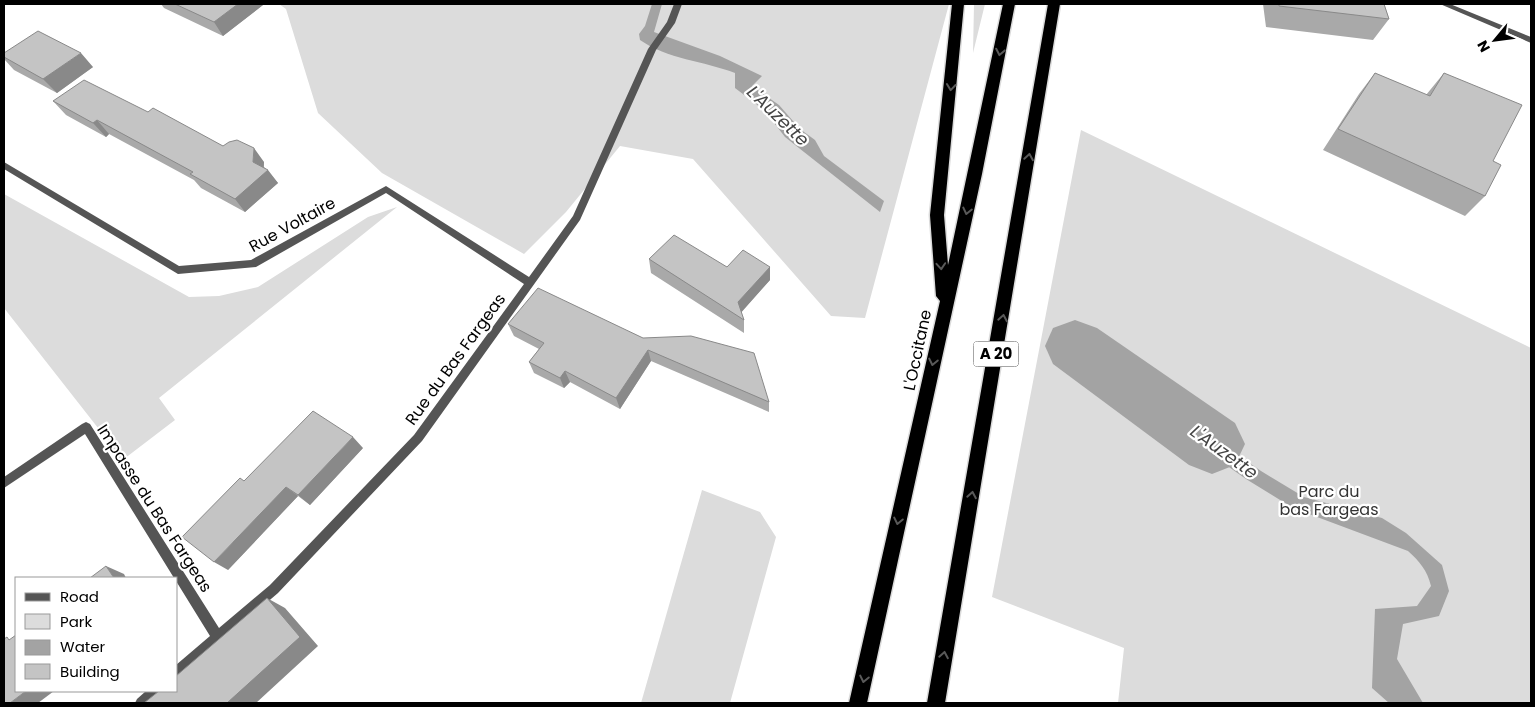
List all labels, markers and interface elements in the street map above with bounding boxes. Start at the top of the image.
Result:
north arrow [1470,15,1520,65]
text: N [1472,37,1495,56]
one-way arrow [995,47,1005,56]
water label: L'Auzette [742,80,815,152]
one-way arrow [946,83,957,91]
one-way arrow [1023,153,1034,161]
street label: Rue Voltaire [245,191,340,258]
one-way arrow [962,206,973,215]
one-way arrow [935,263,946,271]
street label: Rue du Bas Fargeas [400,289,511,430]
street label: L'Occitane [898,307,937,393]
one-way arrow [997,313,1007,322]
road number: A 20 [974,342,1018,366]
one-way arrow [928,358,939,366]
water label: L'Auzette [1185,419,1263,485]
street label: Impasse du Bas Fargeas [91,420,218,597]
park label: Parc du bas Fargeas [1279,480,1379,521]
one-way arrow [966,491,976,499]
one-way arrow [893,516,904,525]
legend [15,577,178,692]
text: Road [60,586,99,607]
text: Park [60,611,92,632]
text: Water [60,636,106,657]
one-way arrow [939,651,949,660]
text: Building [60,661,120,682]
one-way arrow [859,675,869,684]

